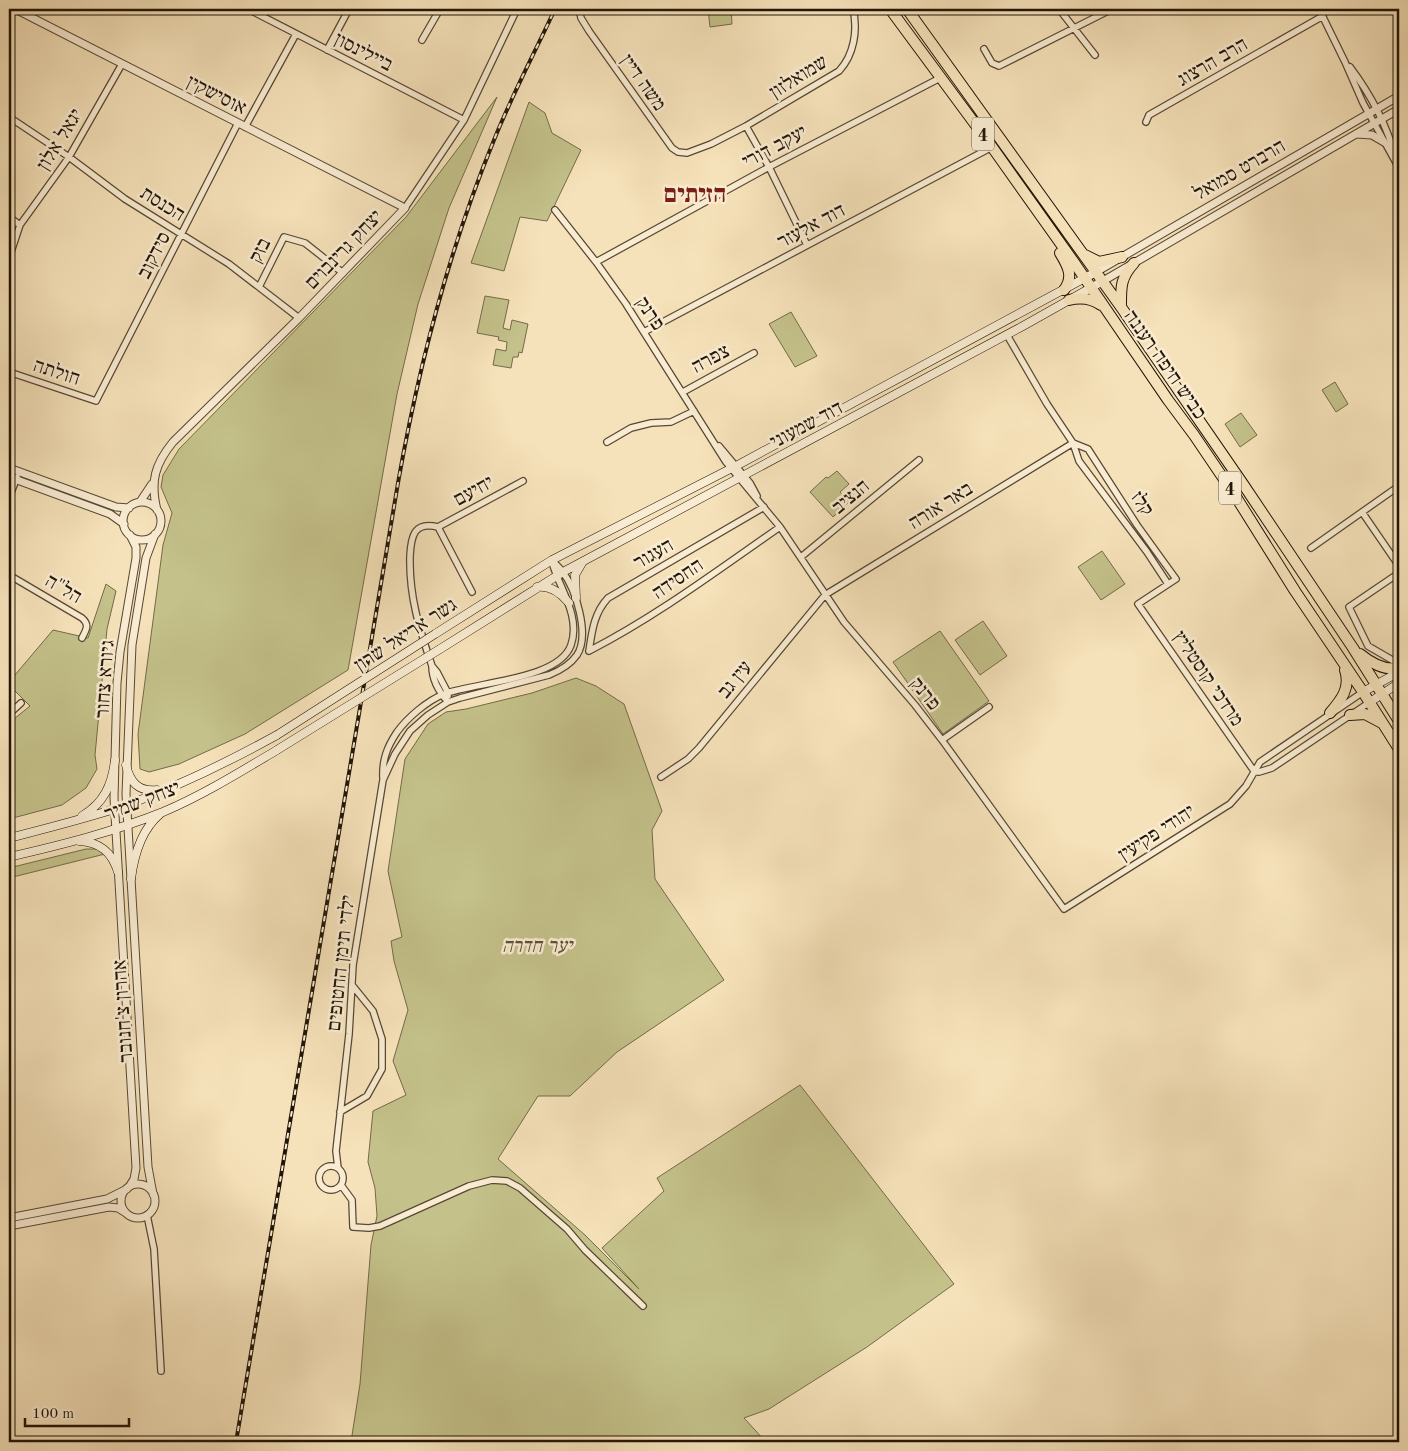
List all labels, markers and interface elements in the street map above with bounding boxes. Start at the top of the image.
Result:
street label: ביילינסון [331,28,396,76]
street label: הרב הרצוג [1174,35,1252,91]
street label: משה דיין [616,51,669,115]
street label: שמואלזון [766,51,831,103]
street label: אוסישקין [183,72,249,119]
street label: יגאל אלון [32,105,87,174]
road number: 4 [972,118,994,150]
street label: יעקב דורי [739,123,810,173]
street label: הרברט סמואל [1190,135,1289,205]
district label: הזיתים [664,183,726,208]
street label: הכנסת [136,184,188,226]
street label: דוד אלעזר [774,199,849,253]
street label: יצחק גרינבוים [302,207,387,294]
street label: סידקוב [135,229,175,283]
street label: בזק [246,235,275,266]
street label: פרנק [631,294,668,335]
street label: כביש חיפה רעננה [1119,307,1209,423]
street label: צפרה [689,342,733,378]
street label: חולתה [31,354,83,390]
street label: דוד שמעוני [767,398,847,453]
road number: 4 [1219,472,1241,504]
street label: יחיעם [451,473,497,511]
street label: הנציב [829,476,874,519]
street label: באר אורה [905,479,977,534]
street label: קלז [1126,487,1158,520]
street label: העגור [631,536,677,574]
street label: החסידה [649,556,707,604]
street label: הל"ה [41,570,86,608]
street label: גשר אריאל שרון [350,593,461,676]
street label: מרדכי קוסטליץ [1168,627,1248,730]
street label: גיורא צחור [93,639,119,719]
street label: עין גב [715,658,756,703]
street label: פרנק [905,674,943,714]
street label: יצחק שמיר [102,778,183,825]
street label: יהודי פקיעין [1115,802,1199,866]
street label: ילדי תימן החטופים [323,894,359,1032]
park label: יער חדרה [502,937,575,957]
street label: אהרון צ'חנובר [110,959,138,1063]
scale bar [25,1396,129,1428]
text: 100 m [32,1407,74,1422]

